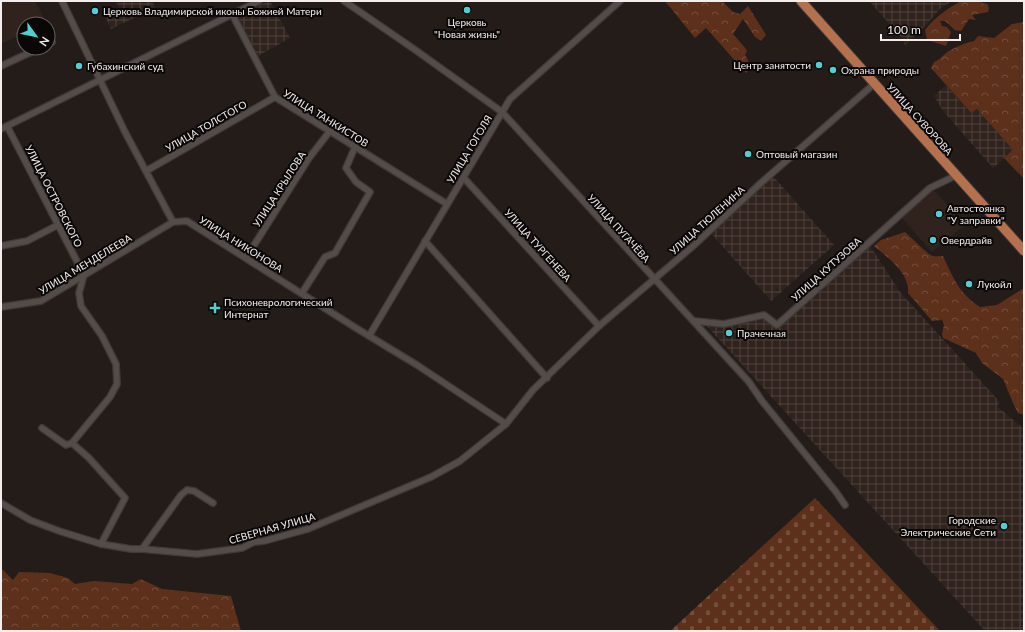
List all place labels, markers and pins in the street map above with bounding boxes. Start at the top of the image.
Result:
place label: Церковь Владимирской иконы Божией Матери [103,5,322,17]
marker: Церковь "Новая жизнь" [462,5,472,15]
marker: Церковь Владимирской иконы Божией Матери [90,6,100,16]
place label: Церковь "Новая жизнь" [434,16,500,40]
place label: Центр занятости [733,59,811,71]
place label: Губахинский суд [87,60,163,72]
marker: Центр занятости [814,60,824,70]
marker: Губахинский суд [74,61,84,71]
place label: Охрана природы [841,64,919,76]
marker: Охрана природы [828,65,838,75]
place label: Оптовый магазин [756,148,838,160]
marker: Оптовый магазин [743,149,753,159]
place label: Автостоянка "У заправки" [947,202,1005,226]
marker: Автостоянка "У заправки" [934,209,944,219]
place label: Овердрайв [941,234,992,246]
marker: Овердрайв [928,235,938,245]
place label: Лукойл [976,278,1012,290]
marker: Лукойл [964,279,974,289]
place label: Психоневрологический Интернат [224,296,333,320]
marker: Психоневрологический Интернат [209,302,221,314]
place label: Прачечная [737,327,786,339]
marker: Прачечная [724,328,734,338]
place label: Городские Электрические Сети [900,514,996,538]
marker: Городские Электрические Сети [999,521,1009,531]

